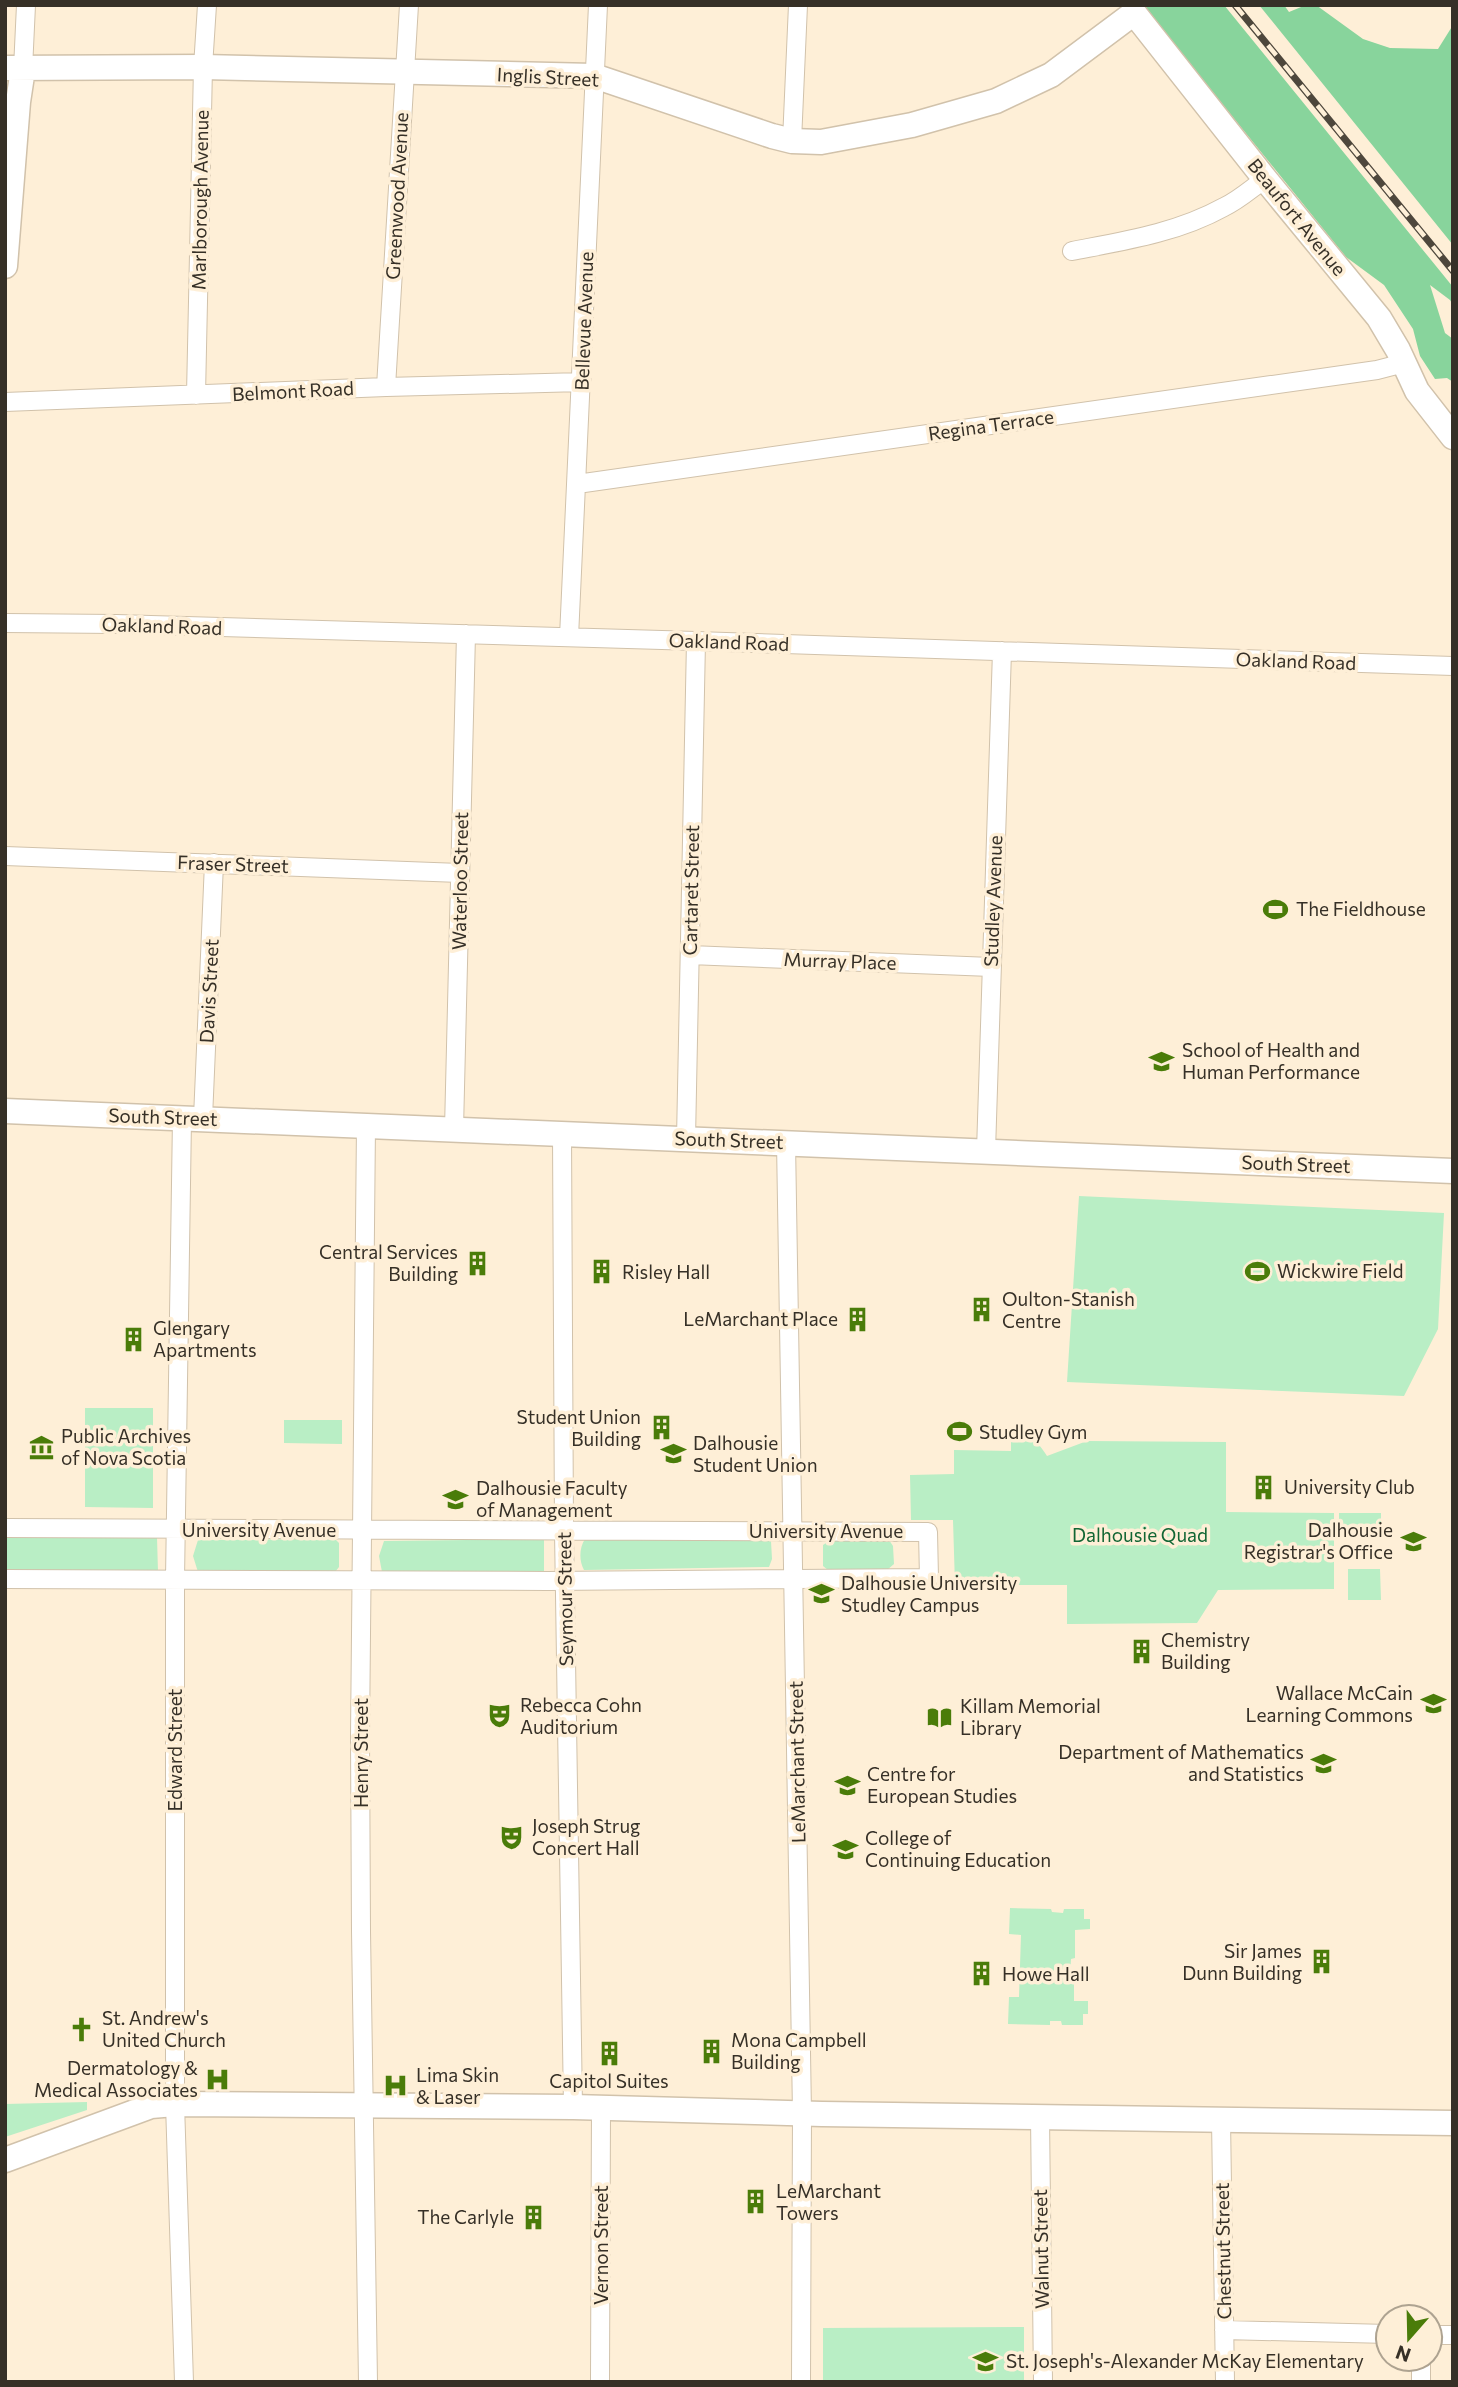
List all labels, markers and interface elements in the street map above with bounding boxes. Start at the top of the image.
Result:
street label: Inglis Street [496,62,600,91]
street label: Marlborough Avenue [186,110,213,290]
street label: Greenwood Avenue [381,112,412,280]
street label: Beaufort Avenue [1243,154,1352,280]
street label: Bellevue Avenue [570,251,597,391]
street label: Belmont Road [232,376,354,405]
street label: Regina Terrace [927,404,1055,445]
street label: Oakland Road [101,612,223,639]
street label: Oakland Road [668,628,790,655]
street label: Oakland Road [1235,647,1357,674]
street label: Waterloo Street [447,811,472,950]
street label: Cartaret Street [678,824,703,955]
street label: Studley Avenue [979,835,1006,967]
street label: Fraser Street [177,850,289,877]
sports icon: The Fieldhouse [1262,895,1290,923]
place label: The Fieldhouse [1296,897,1426,920]
street label: Davis Street [194,938,223,1044]
street label: Murray Place [783,947,897,974]
place label: School of Health and Human Performance [1182,1038,1360,1083]
school or university icon: School of Health and Human Performance [1148,1047,1176,1075]
street label: South Street [108,1103,218,1130]
street label: South Street [674,1126,784,1153]
street label: South Street [1241,1150,1351,1177]
place label: Central Services Building [319,1240,458,1285]
building icon: Central Services Building [464,1249,492,1277]
sports icon: Wickwire Field [1243,1257,1271,1285]
building icon: Risley Hall [588,1258,616,1286]
place label: Wickwire Field [1277,1259,1404,1282]
place label: Risley Hall [622,1260,710,1283]
place label: Oulton-Stanish Centre [1002,1287,1135,1332]
building icon: Oulton-Stanish Centre [968,1296,996,1324]
building icon: LeMarchant Place [844,1305,872,1333]
place label: LeMarchant Place [683,1307,838,1330]
place label: Glengary Apartments [153,1316,257,1361]
building icon: Glengary Apartments [119,1325,147,1353]
place label: Student Union Building [516,1405,641,1450]
building icon: Student Union Building [647,1414,675,1442]
sports icon: Studley Gym [945,1418,973,1446]
place label: Studley Gym [979,1420,1087,1443]
place label: Public Archives of Nova Scotia [61,1424,191,1469]
place label: Dalhousie Student Union [693,1431,818,1476]
museum icon: Public Archives of Nova Scotia [27,1433,55,1461]
school or university icon: Dalhousie Student Union [659,1440,687,1468]
building icon: University Club [1250,1473,1278,1501]
place label: University Club [1284,1475,1415,1498]
place label: Dalhousie Faculty of Management [476,1476,628,1521]
school or university icon: Dalhousie Faculty of Management [442,1485,470,1513]
street label: University Avenue [182,1518,336,1541]
place label: Dalhousie Registrar's Office [1244,1518,1393,1563]
street label: University Avenue [749,1519,903,1542]
park label: Dalhousie Quad [1072,1523,1208,1546]
school or university icon: Dalhousie Registrar's Office [1399,1527,1427,1555]
street label: Seymour Street [552,1531,577,1666]
place label: Dalhousie University Studley Campus [841,1571,1017,1616]
school or university icon: Dalhousie University Studley Campus [807,1580,835,1608]
place label: Chemistry Building [1161,1628,1250,1673]
building icon: Chemistry Building [1127,1637,1155,1665]
street label: LeMarchant Street [784,1680,809,1843]
place label: Wallace McCain Learning Commons [1246,1681,1413,1726]
street label: Edward Street [163,1688,186,1811]
school or university icon: Wallace McCain Learning Commons [1419,1690,1447,1718]
place label: Rebecca Cohn Auditorium [520,1693,642,1738]
place label: Killam Memorial Library [960,1694,1101,1739]
street label: Henry Street [349,1698,372,1808]
theatre icon: Rebecca Cohn Auditorium [486,1702,514,1730]
library icon: Killam Memorial Library [926,1703,954,1731]
place label: Department of Mathematics and Statistics [1058,1740,1304,1785]
school or university icon: Department of Mathematics and Statistics [1310,1749,1338,1777]
place label: Centre for European Studies [867,1762,1017,1807]
school or university icon: Centre for European Studies [833,1771,861,1799]
place label: Joseph Strug Concert Hall [532,1814,640,1859]
theatre icon: Joseph Strug Concert Hall [498,1823,526,1851]
place label: College of Continuing Education [865,1826,1051,1871]
school or university icon: College of Continuing Education [831,1835,859,1863]
place label: Sir James Dunn Building [1182,1939,1302,1984]
building icon: Sir James Dunn Building [1308,1948,1336,1976]
building icon: Howe Hall [968,1960,996,1988]
place label: Howe Hall [1002,1962,1090,1985]
place label: St. Andrew's United Church [102,2006,226,2051]
church icon: St. Andrew's United Church [68,2015,96,2043]
place label: Mona Campbell Building [731,2028,867,2073]
building icon: Mona Campbell Building [697,2037,725,2065]
building icon: Capitol Suites [595,2039,623,2067]
place label: Dermatology & Medical Associates [34,2056,198,2101]
place label: Lima Skin & Laser [416,2063,499,2108]
hospital icon: Dermatology & Medical Associates [204,2065,232,2093]
place label: Capitol Suites [549,2069,669,2092]
hospital icon: Lima Skin & Laser [382,2072,410,2100]
place label: LeMarchant Towers [776,2179,881,2224]
street label: Chestnut Street [1210,2182,1235,2320]
street label: Vernon Street [589,2185,612,2305]
building icon: LeMarchant Towers [742,2188,770,2216]
street label: Walnut Street [1028,2189,1053,2309]
building icon: The Carlyle [520,2203,548,2231]
place label: The Carlyle [417,2205,514,2228]
north arrow [1374,2303,1444,2373]
text: N [1392,2341,1414,2368]
school or university icon: St. Joseph's-Alexander McKay Elementary [972,2347,1000,2375]
place label: St. Joseph's-Alexander McKay Elementary [1006,2349,1364,2372]

